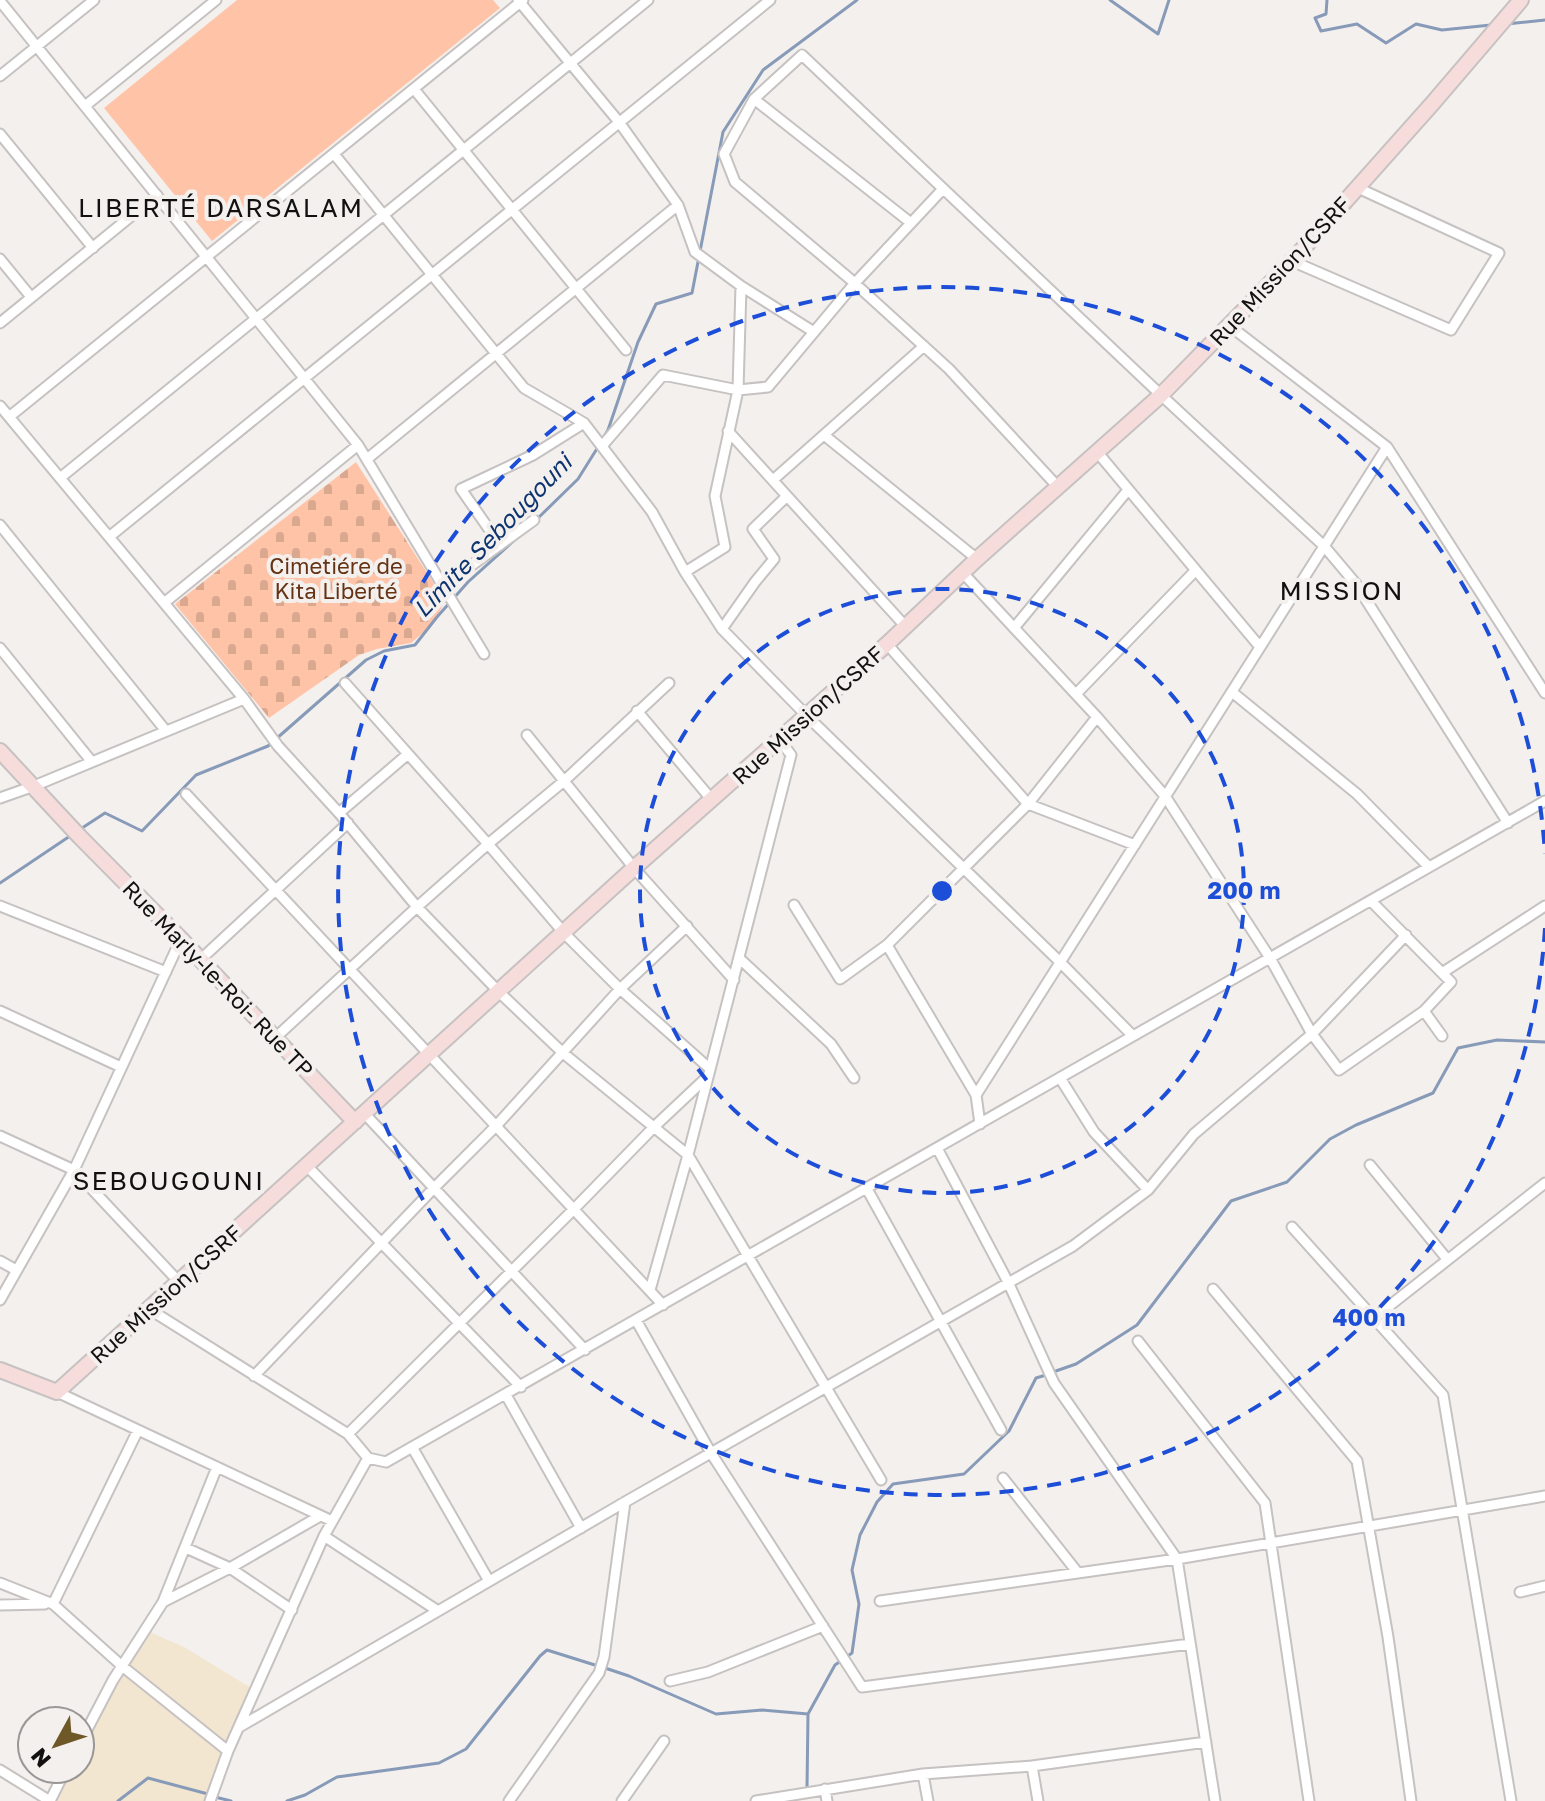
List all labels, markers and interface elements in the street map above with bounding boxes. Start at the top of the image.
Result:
street label: Rue Mission/CSRF [1203,190,1356,351]
district label: LIBERTÉ DARSALAM [78,192,364,223]
water label: Limite Sebougouni [407,446,580,623]
park label: Cimetiére de Kita Liberté [269,552,403,604]
district label: MISSION [1280,575,1404,606]
street label: Rue Mission/CSRF [726,640,889,790]
street label: Rue Marly-le-Roi- Rue TP [117,875,319,1082]
text: 200 m [1208,875,1280,904]
centre of rings [928,877,956,905]
district label: SEBOUGOUNI [73,1165,265,1196]
street label: Rue Mission/CSRF [84,1219,247,1369]
text: 400 m [1332,1302,1406,1331]
north arrow [16,1705,96,1785]
text: N [25,1743,56,1773]

